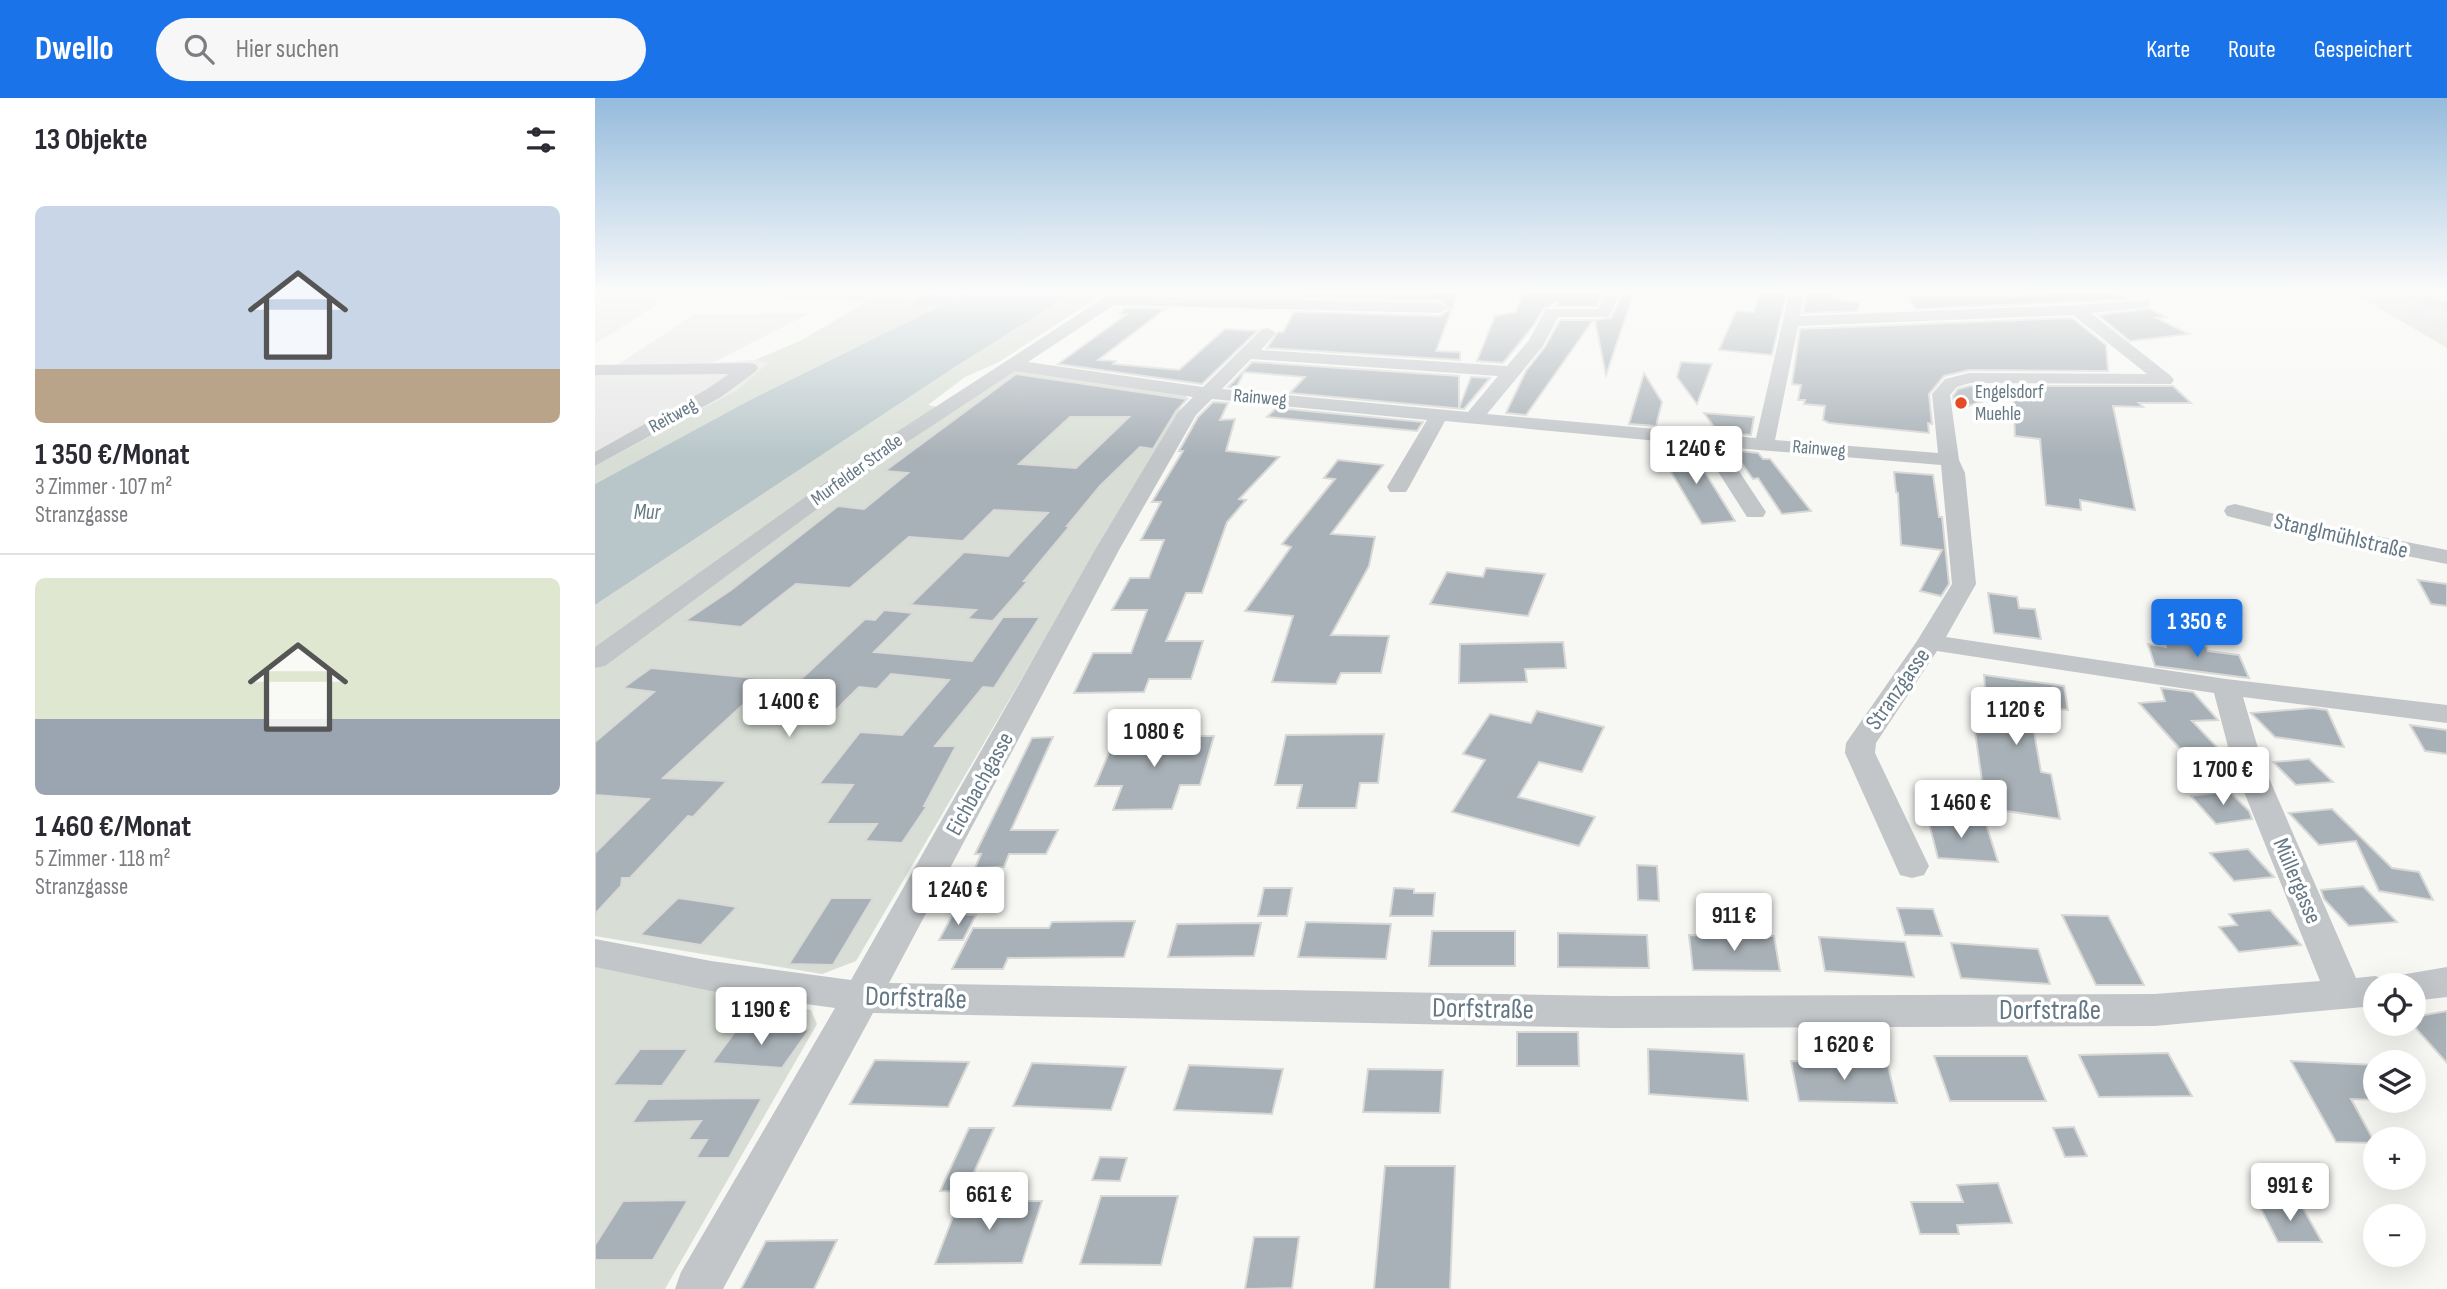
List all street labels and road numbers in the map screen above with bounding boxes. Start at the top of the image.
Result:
street label: Rainweg [1232,384,1288,412]
street label: Reitweg [645,393,701,439]
street label: Murfelder Straße [807,429,907,511]
street label: Rainweg [1791,435,1847,463]
street label: Stanglmühlstraße [2271,507,2411,565]
street label: Stranzgasse [1860,643,1936,735]
street label: Eichbachgasse [940,728,1020,840]
street label: Müllergasse [2266,834,2328,928]
street label: Dorfstraße [865,980,967,1016]
street label: Dorfstraße [1432,992,1534,1026]
street label: Dorfstraße [1999,994,2101,1027]

